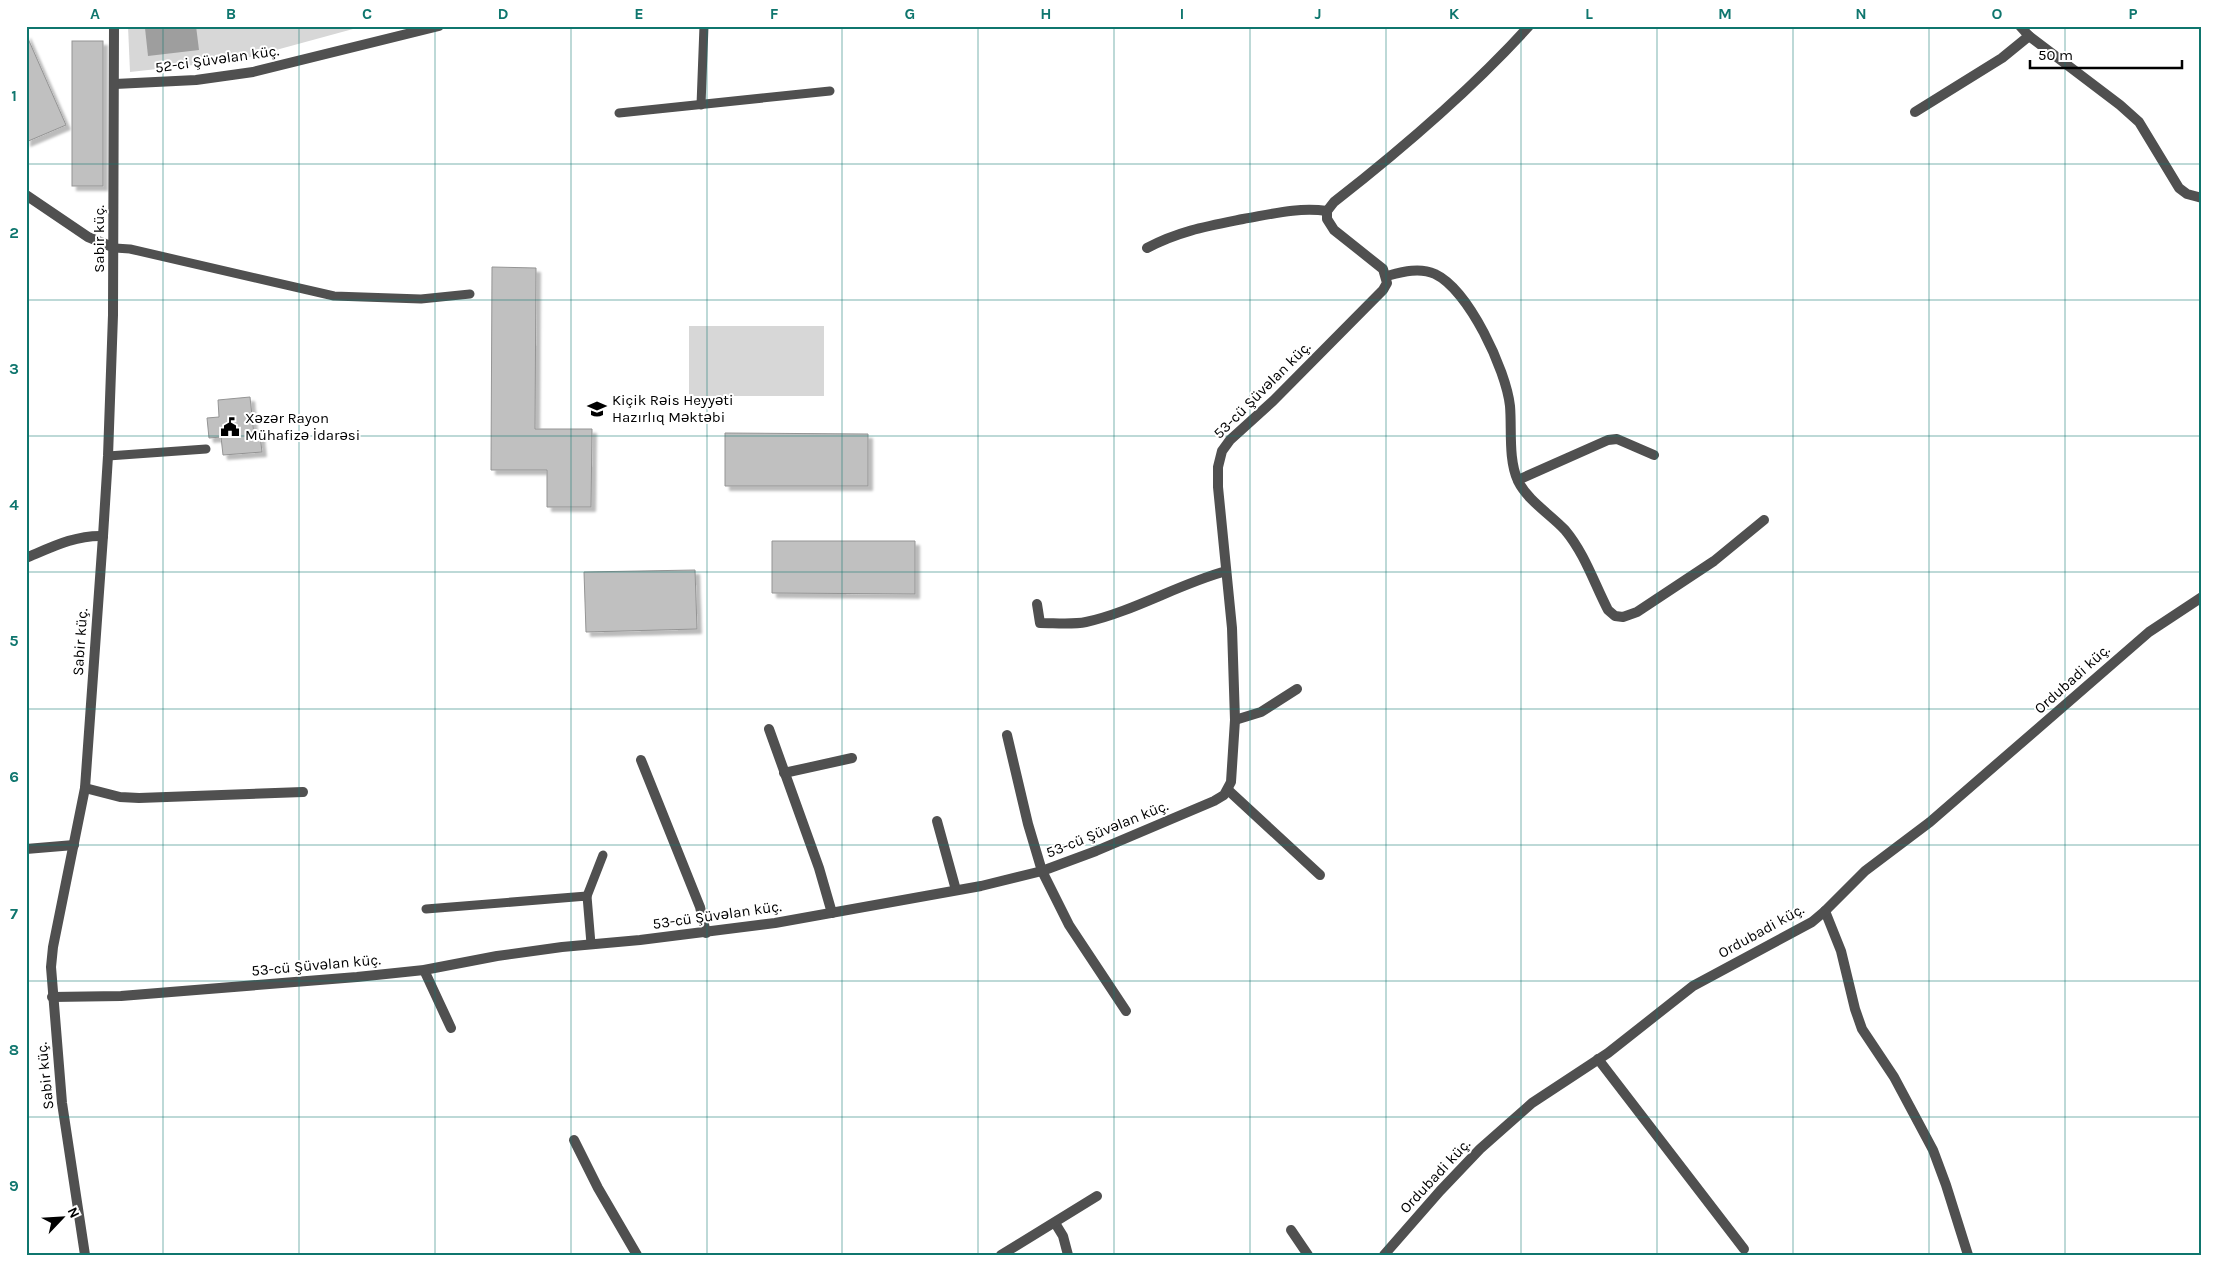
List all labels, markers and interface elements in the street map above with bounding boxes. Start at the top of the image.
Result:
text: A [90,4,100,23]
text: B [226,4,236,23]
text: C [362,4,372,23]
text: D [498,4,509,23]
text: E [634,4,644,23]
text: F [770,4,779,23]
text: G [905,4,915,23]
text: H [1040,4,1052,23]
text: I [1180,4,1184,23]
text: J [1314,4,1322,23]
text: K [1449,4,1460,23]
text: L [1585,4,1593,23]
text: M [1718,4,1732,23]
text: N [1855,4,1867,23]
text: O [1992,4,2003,23]
text: P [2128,4,2138,23]
scale bar [2030,38,2183,70]
street label: 52-ci Şüvəlan küç. [154,41,281,77]
text: 50 m [2038,46,2073,64]
text: 1 [11,86,17,105]
street label: Sabir küç. [90,205,108,273]
text: 2 [9,223,19,242]
street label: 53-cü Şüvəlan küç. [1210,337,1315,442]
text: 3 [9,359,19,378]
place label: Kiçik Rəis Heyyəti Hazırlıq Məktəbi [612,391,733,426]
school or university icon: Kiçik Rəis Heyyəti Hazırlıq Məktəbi [586,398,608,420]
place label: Xəzər Rayon Mühafizə İdarəsi [245,409,360,444]
public building icon: Xəzər Rayon Mühafizə İdarəsi [219,416,241,438]
text: 4 [9,495,19,514]
street label: Sabir küç. [69,607,91,676]
text: 5 [9,631,19,650]
street label: Ordubadi küç. [2031,640,2114,718]
text: 6 [9,767,19,786]
street label: 53-cü Şüvəlan küç. [1043,796,1171,862]
street label: 53-cü Şüvəlan küç. [651,897,783,933]
street label: Ordubadi küç. [1715,900,1807,962]
text: 7 [10,904,18,923]
street label: 53-cü Şüvəlan küç. [250,950,382,980]
text: 8 [9,1040,19,1059]
street label: Sabir küç. [32,1041,57,1111]
street label: Ordubadi küç. [1396,1135,1474,1217]
text: 9 [9,1176,19,1195]
north arrow [38,1194,88,1244]
text: N [64,1205,83,1221]

